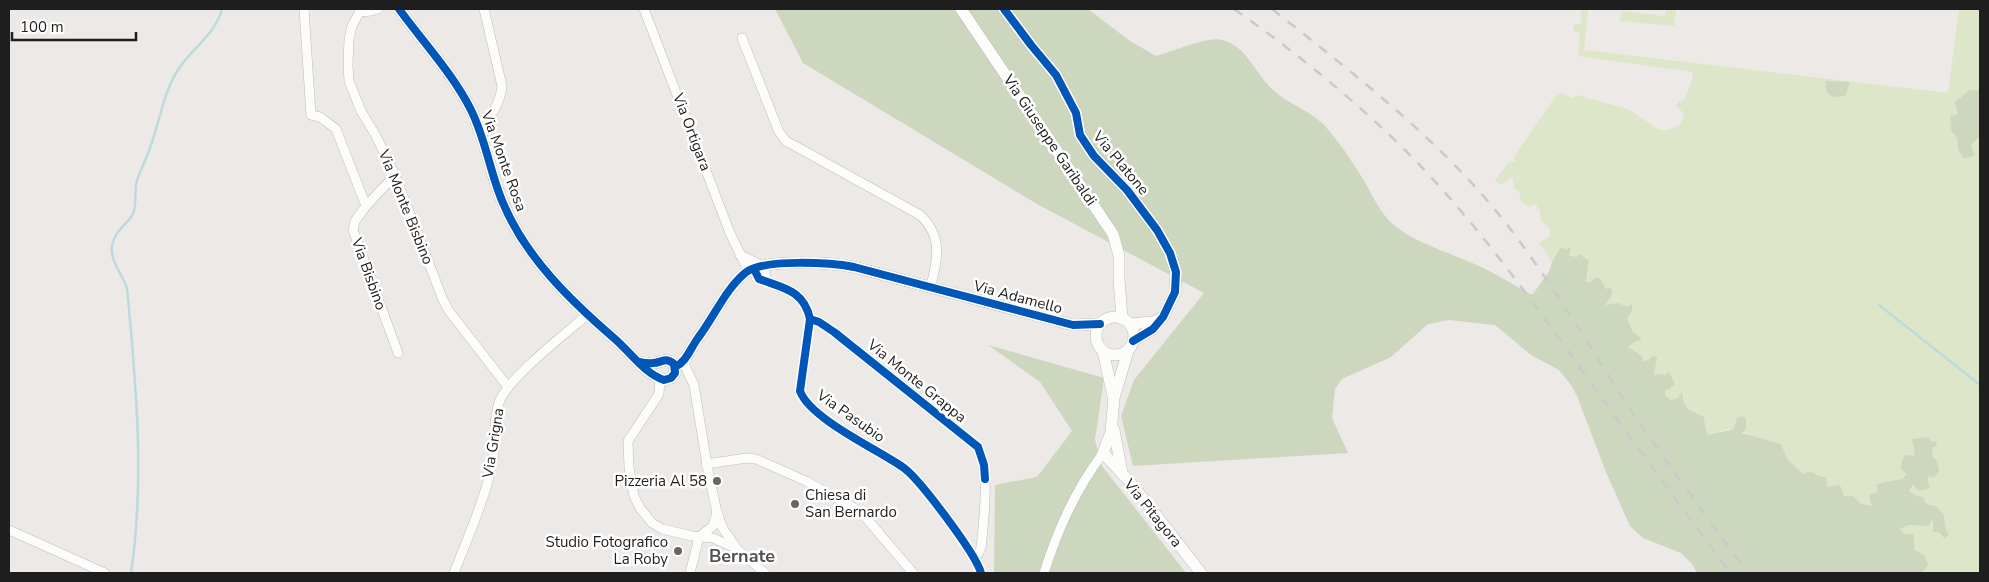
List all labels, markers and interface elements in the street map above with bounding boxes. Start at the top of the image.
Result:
scale bar [12,10,136,42]
text: 100 m [20,17,64,37]
street label: Via Giuseppe Garibaldi [998,70,1101,209]
street label: Via Ortigara [668,89,716,174]
street label: Via Monte Rosa [476,107,531,214]
street label: Via Platone [1088,126,1154,199]
street label: Via Monte Bisbino [373,146,438,267]
street label: Via Bisbino [346,234,391,313]
street label: Via Adamello [970,275,1065,318]
street label: Via Monte Grappa [863,334,971,427]
street label: Via Pasubio [812,385,889,447]
street label: Via Grigna [477,407,508,480]
place label: Pizzeria Al 58 [614,471,707,491]
street label: Via Pitagora [1119,474,1187,551]
marker: Pizzeria Al 58 [711,475,723,487]
place label: Chiesa di San Bernardo [805,485,897,522]
marker: Chiesa di San Bernardo [789,498,801,510]
place label: Studio Fotografico La Roby [545,532,668,569]
district label: Bernate [709,544,775,568]
marker: Studio Fotografico La Roby [672,545,684,557]

